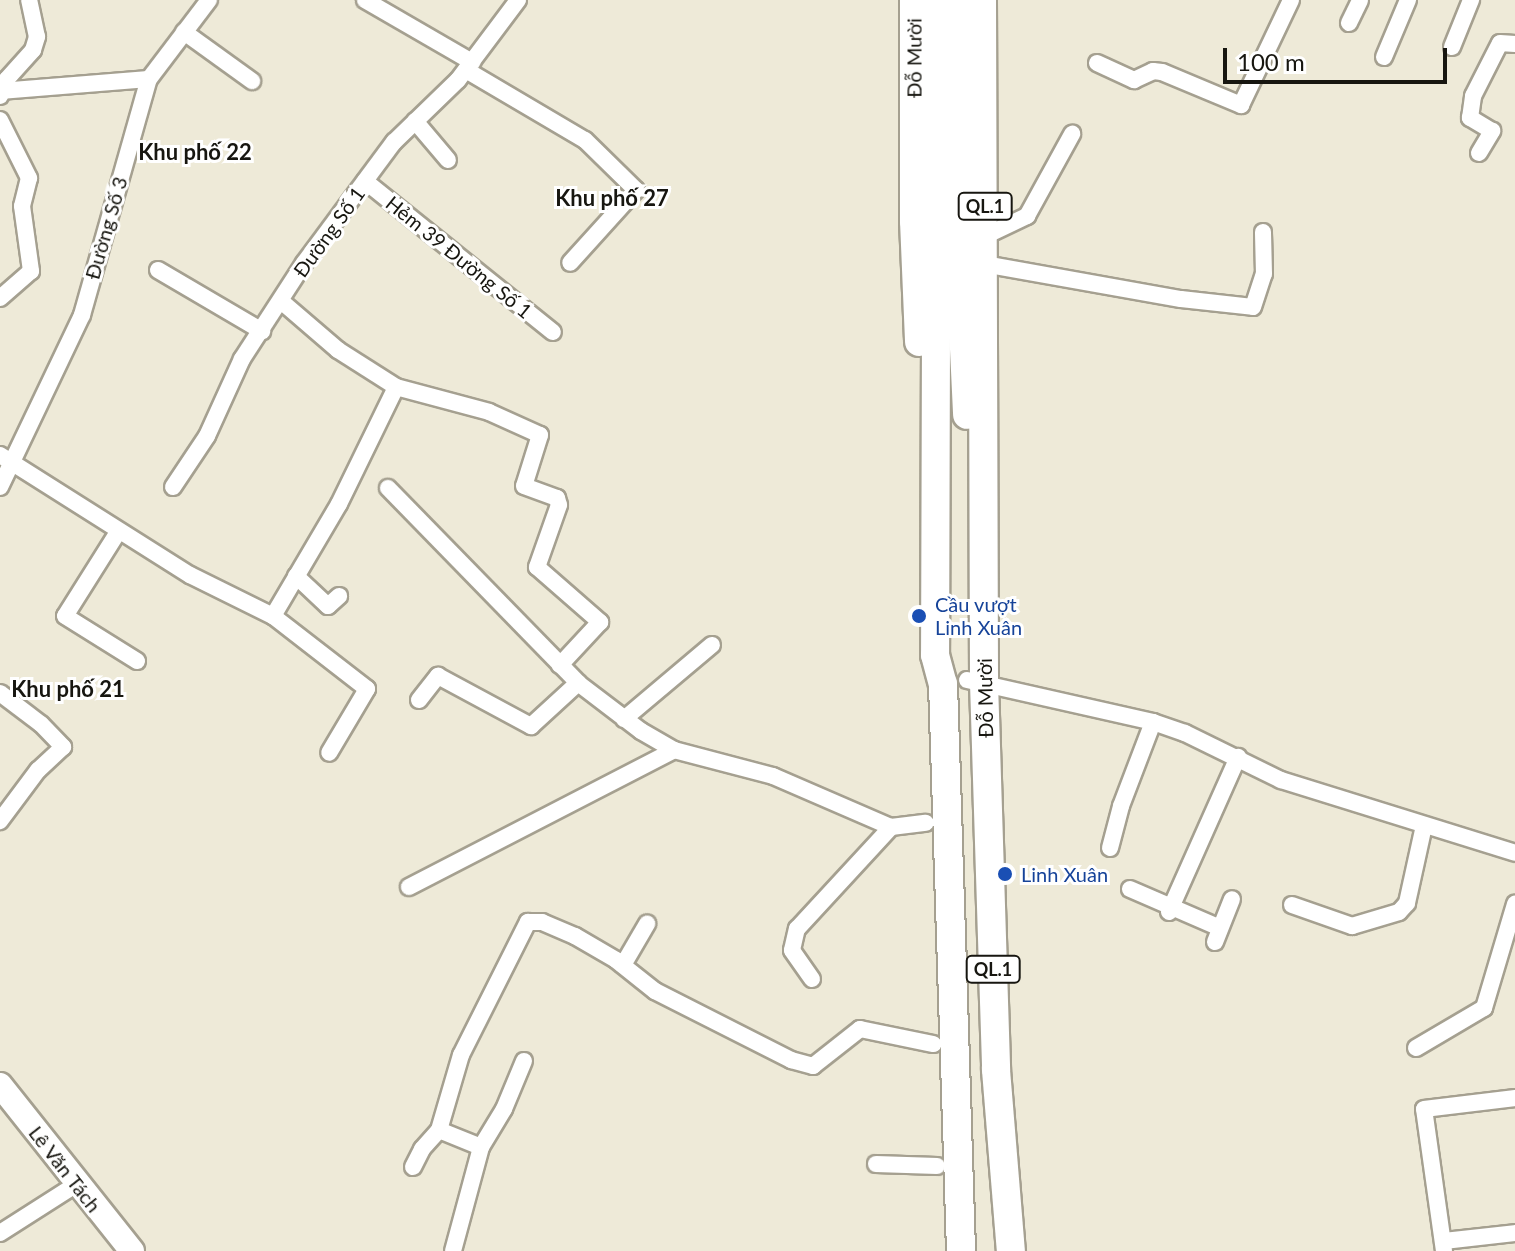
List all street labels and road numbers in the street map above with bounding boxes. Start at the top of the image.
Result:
street label: Đỗ Mười [902,18,926,98]
street label: Đường Số 3 [80,174,132,282]
street label: Đường Số 1 [288,182,370,282]
street label: Hẻm 39 Đường Số 1 [381,191,537,323]
road number: QL.1 [957,192,1013,220]
street label: Đỗ Mười [972,658,998,738]
road number: QL.1 [965,955,1021,983]
street label: Lê Văn Tách [24,1121,106,1217]

